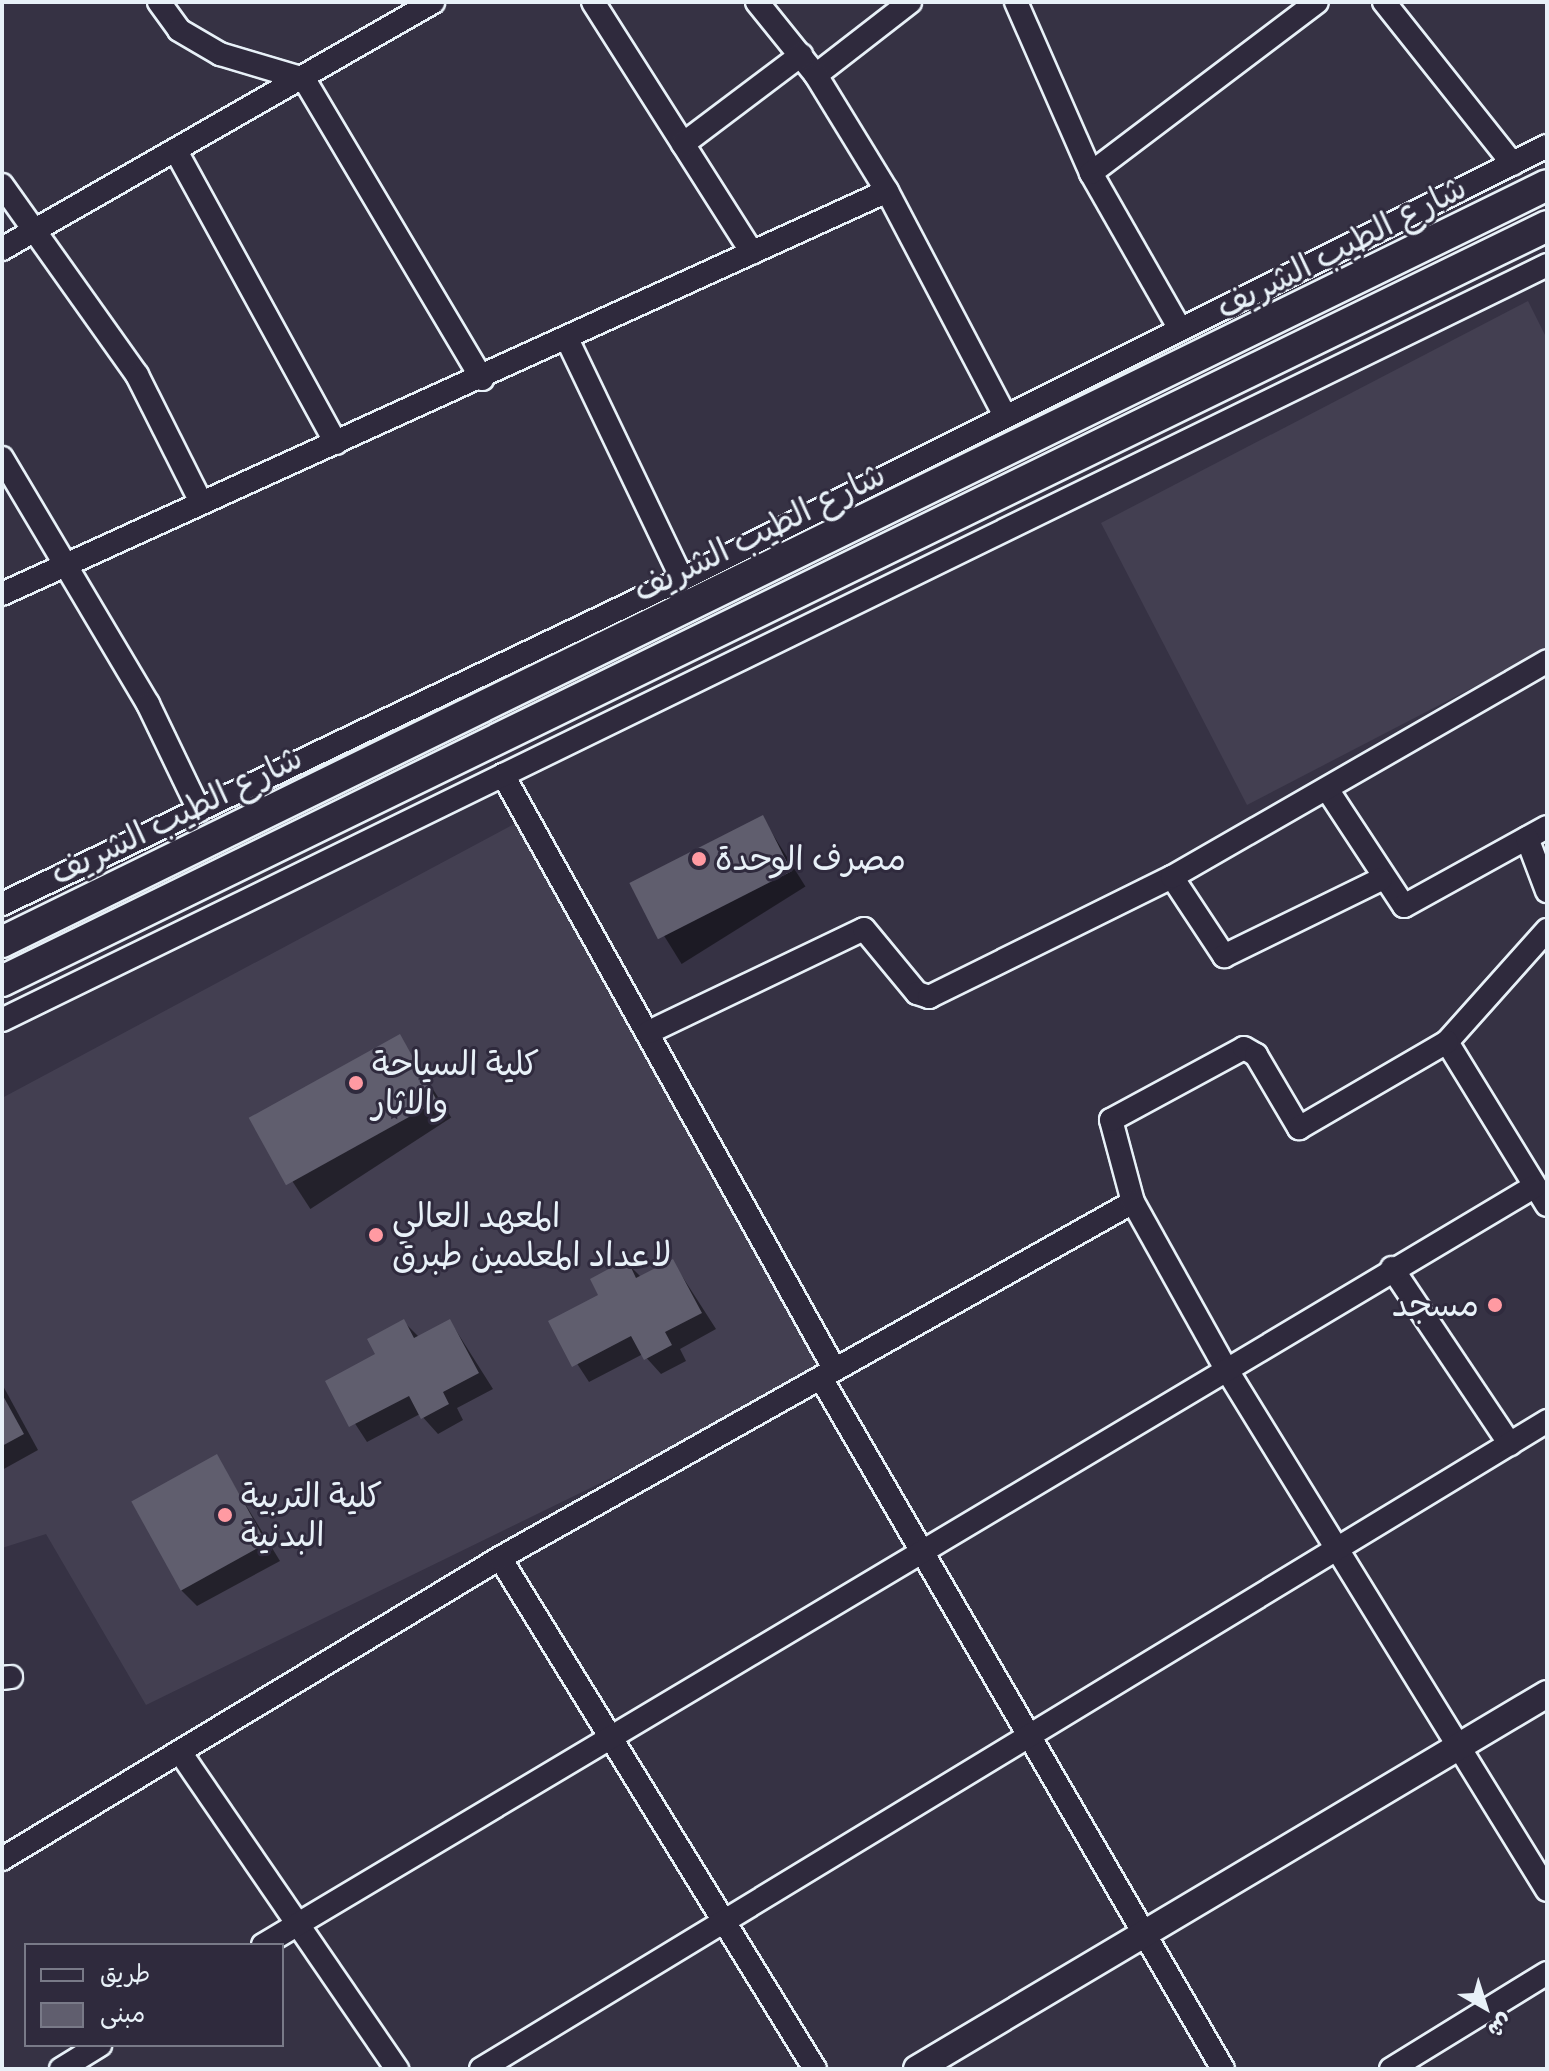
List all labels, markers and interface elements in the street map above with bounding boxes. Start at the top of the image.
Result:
street label: شارع الطيب الشريف [1209,166,1473,328]
street label: شارع الطيب الشريف [626,453,892,611]
street label: شارع الطيب الشريف [43,736,309,894]
place label: مصرف الوحدة [715,839,906,879]
marker: مصرف الوحدة [690,850,708,868]
place label: كلية السياحة والاثار [372,1043,539,1122]
marker: كلية السياحة والاثار [347,1074,365,1092]
place label: المعهد العالي لاعداد المعلمين طبرق [392,1195,672,1274]
marker: المعهد العالي لاعداد المعلمين طبرق [367,1226,385,1244]
place label: مسجد [1392,1285,1479,1325]
marker: مسجد [1486,1296,1504,1314]
place label: كلية التربية البدنية [241,1475,382,1554]
marker: كلية التربية البدنية [216,1506,234,1524]
legend [24,1943,284,2047]
text: طريق [100,1959,150,1989]
north arrow [1445,1967,1525,2047]
text: مبنى [100,1999,145,2029]
text: ش [1482,2007,1518,2044]

